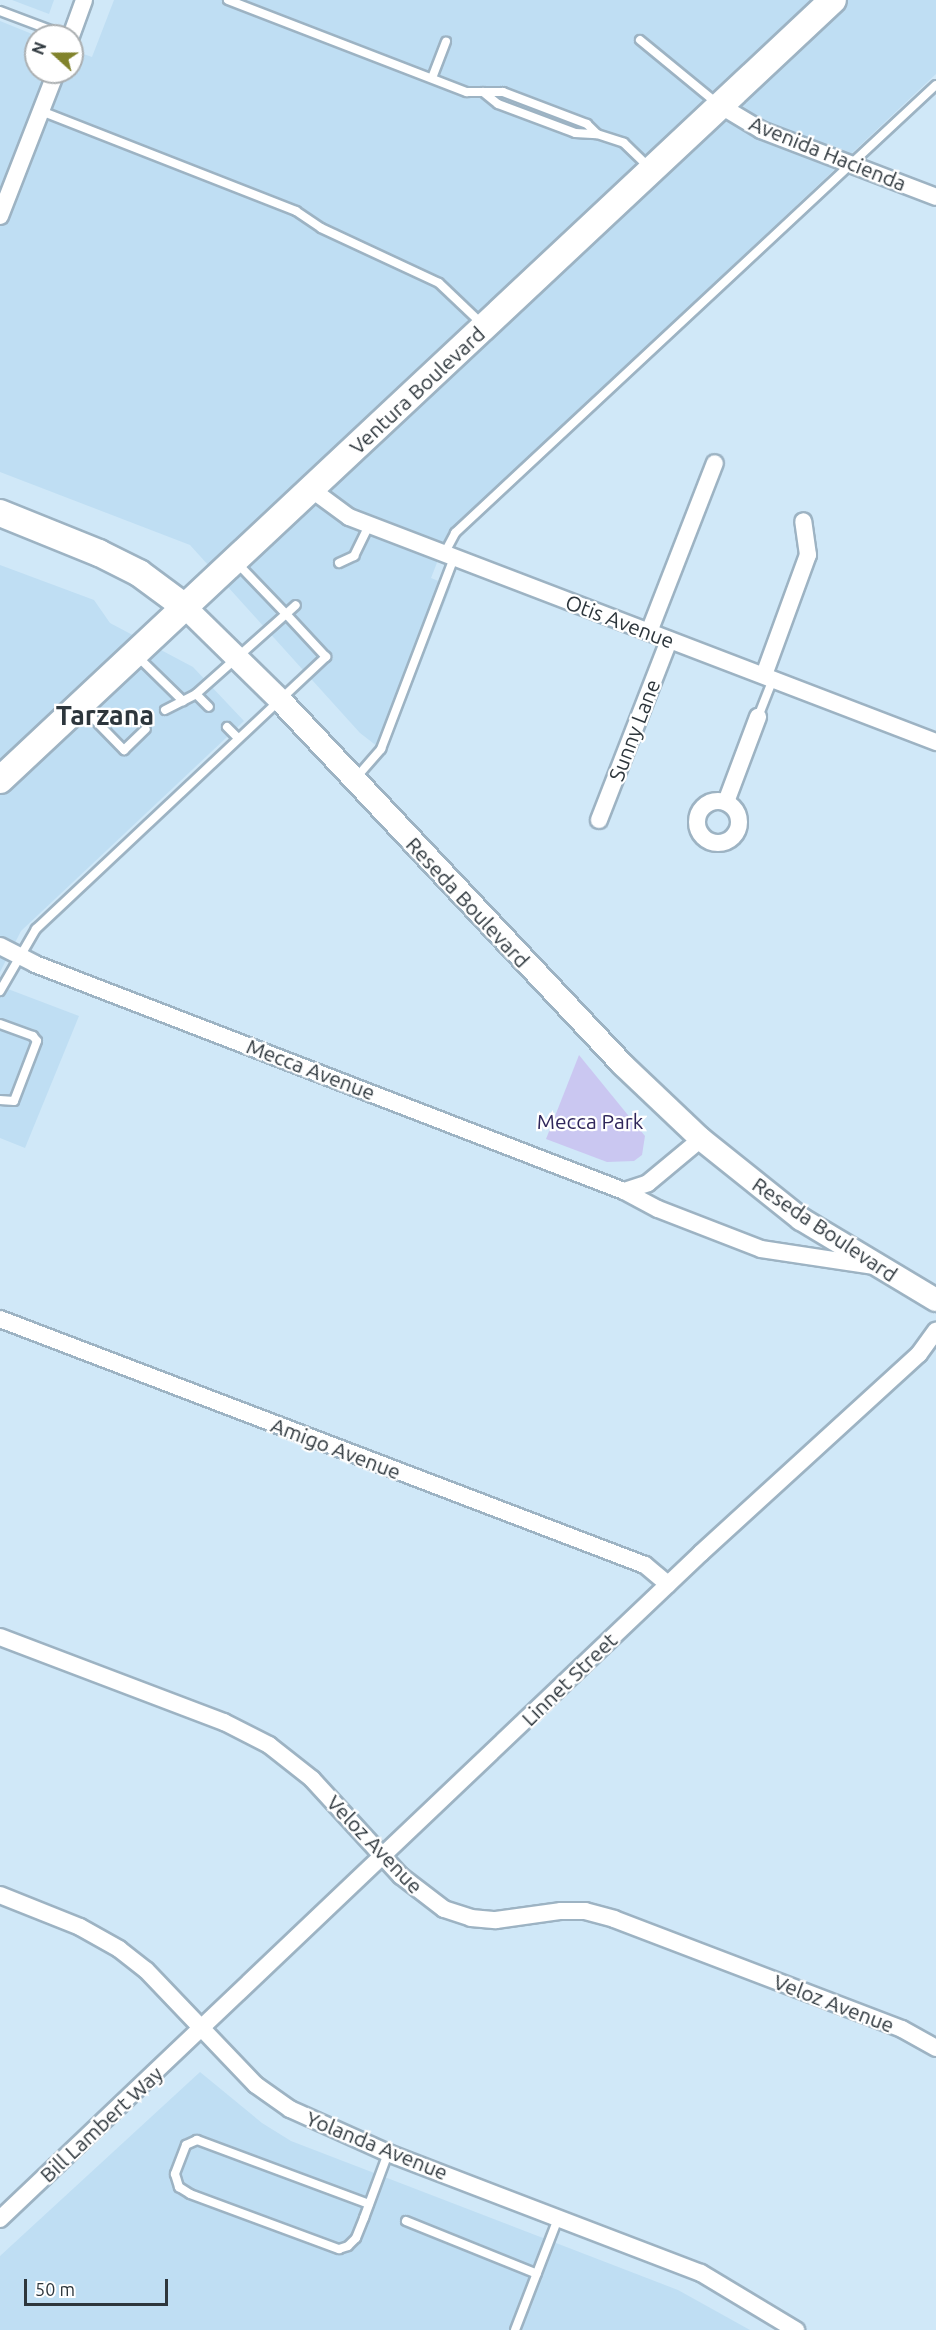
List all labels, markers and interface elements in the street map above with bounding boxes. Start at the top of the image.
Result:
north arrow [24,24,84,84]
text: N [29,39,50,57]
street label: Avenida Hacienda [746,110,910,196]
street label: Ventura Boulevard [344,321,490,459]
street label: Otis Avenue [562,589,678,653]
street label: Sunny Lane [603,676,665,784]
district label: Tarzana [56,700,154,732]
street label: Reseda Boulevard [401,832,535,972]
street label: Mecca Avenue [243,1033,379,1105]
park label: Mecca Park [537,1108,643,1134]
street label: Reseda Boulevard [748,1171,902,1287]
street label: Amigo Avenue [268,1412,404,1484]
street label: Linnet Street [516,1627,622,1731]
street label: Veloz Avenue [322,1790,428,1898]
street label: Veloz Avenue [770,1968,898,2038]
street label: Bill Lambert Way [34,2061,168,2187]
street label: Yolanda Avenue [303,2105,451,2185]
scale bar [27,2267,171,2305]
text: 50 m [35,2279,75,2299]

